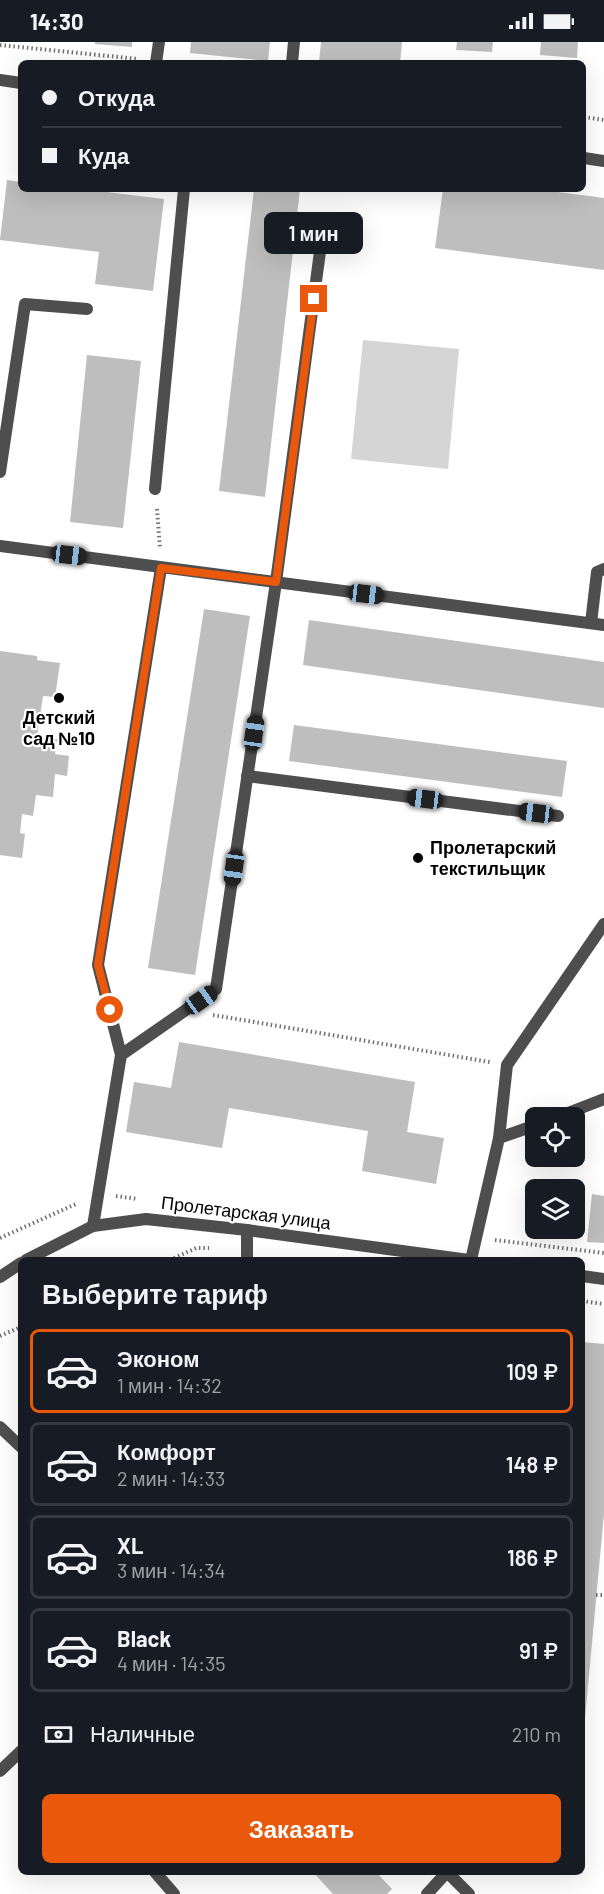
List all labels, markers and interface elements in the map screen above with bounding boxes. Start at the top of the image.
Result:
text: 14:30 [30,8,84,34]
text: Откуда [78,84,155,110]
text: Куда [78,142,129,168]
callout: 1 мин [264,212,364,254]
text: 1 мин [288,221,339,245]
route end [300,285,327,312]
car [50,544,88,566]
car [347,583,385,605]
marker: Детский сад №10 [52,691,66,705]
place label: Детский сад №10 [23,706,95,749]
car [243,714,265,752]
car [406,788,444,810]
car [517,802,555,824]
place label: Пролетарский текстильщик [430,836,556,879]
car [223,849,245,887]
marker: Пролетарский текстильщик [411,851,425,865]
car [181,982,221,1018]
route start [96,996,123,1023]
map controls [525,1107,585,1239]
button: locate [525,1107,585,1167]
button: layers [525,1179,585,1239]
street label: Пролетарская улица [160,1191,333,1233]
text: Выберите тариф [42,1277,268,1309]
icon: car [45,1344,99,1398]
text: Эконом [117,1345,200,1371]
text: 109 ₽ [506,1358,558,1384]
text: 1 мин · 14:32 [117,1373,222,1397]
icon: car [45,1437,99,1491]
text: Комфорт [117,1438,216,1464]
text: 148 ₽ [506,1451,558,1477]
text: 2 мин · 14:33 [117,1466,225,1490]
icon: car [45,1530,99,1584]
text: XL [117,1532,143,1558]
text: 186 ₽ [507,1544,558,1570]
text: 3 мин · 14:34 [117,1558,226,1582]
icon: car [45,1623,99,1677]
text: Black [117,1625,171,1651]
text: 91 ₽ [519,1637,558,1663]
text: 4 мин · 14:35 [117,1651,226,1675]
icon: cash [42,1718,75,1751]
text: Наличные [90,1720,195,1746]
text: 210 m [512,1722,561,1746]
button: Заказать [42,1794,561,1863]

